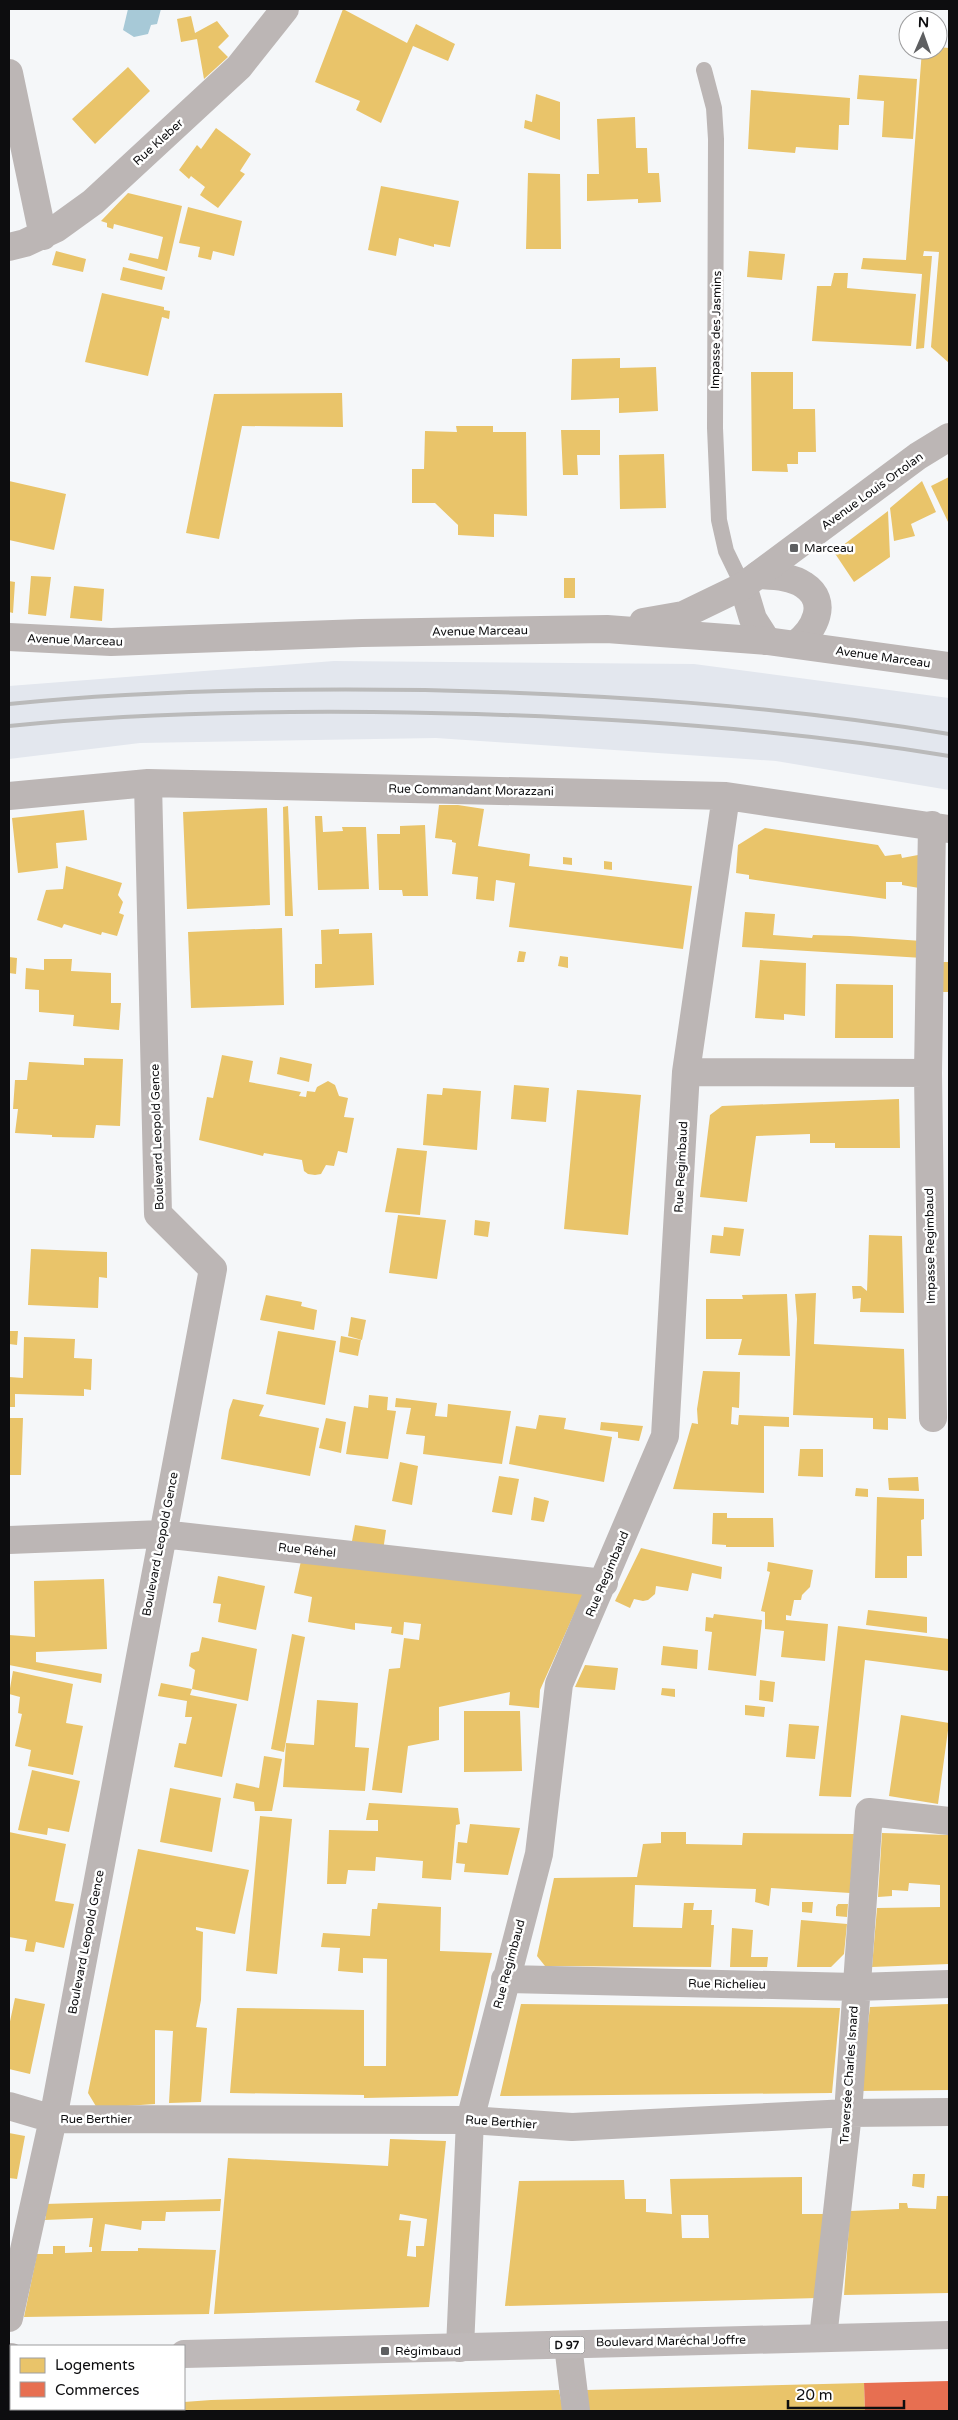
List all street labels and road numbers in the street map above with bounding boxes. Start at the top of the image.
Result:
street label: Rue Kleber [130,116,186,168]
street label: Impasse des Jasmins [708,270,724,389]
street label: Avenue Louis Ortolan [818,449,926,533]
street label: Avenue Marceau [432,623,528,639]
street label: Avenue Marceau [27,631,123,649]
street label: Avenue Marceau [835,643,931,671]
street label: Rue Commandant Morazzani [388,782,554,798]
street label: Boulevard Leopold Gence [147,1063,167,1210]
street label: Rue Regimbaud [672,1121,690,1213]
street label: Impasse Regimbaud [922,1188,938,1304]
street label: Boulevard Leopold Gence [139,1471,181,1617]
street label: Rue Regimbaud [583,1529,631,1619]
street label: Rue Réhel [277,1540,337,1560]
street label: Boulevard Leopold Gence [65,1869,107,2015]
street label: Rue Regimbaud [490,1918,528,2010]
street label: Rue Richelieu [688,1976,766,1992]
street label: Traversée Charles Isnard [837,2005,861,2145]
street label: Rue Berthier [60,2112,132,2126]
street label: Rue Berthier [465,2113,538,2132]
street label: Boulevard Maréchal Joffre [596,2333,746,2349]
road number: D 97 [550,2336,584,2354]

